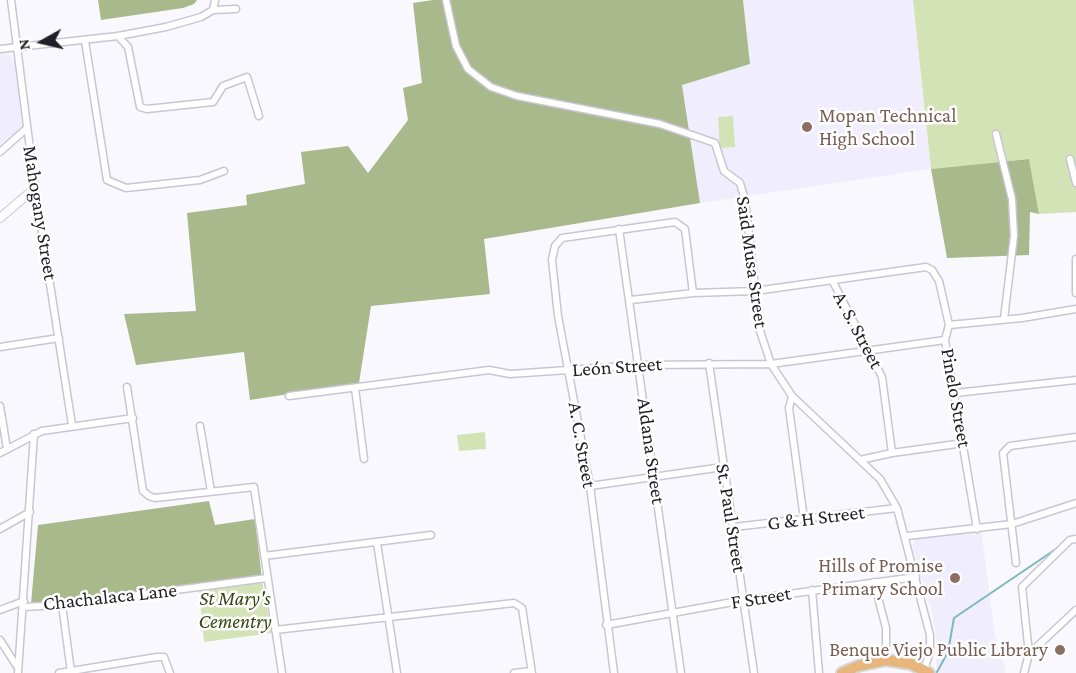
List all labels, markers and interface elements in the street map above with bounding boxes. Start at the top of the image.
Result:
north arrow [12,12,72,72]
text: N [15,38,33,51]
place label: Mopan Technical High School [819,104,956,151]
marker: Mopan Technical High School [800,120,814,134]
street label: Mahogany Street [18,144,62,282]
street label: Said Musa Street [731,194,773,330]
street label: A. S. Street [828,287,888,373]
street label: Pinelo Street [935,346,977,450]
street label: León Street [571,352,663,382]
street label: Aldana Street [632,396,670,506]
street label: A. C. Street [563,400,601,490]
street label: St. Paul Street [711,462,751,574]
street label: G & H Street [766,500,866,536]
place label: Hills of Promise Primary School [818,554,943,601]
marker: Hills of Promise Primary School [948,571,962,585]
street label: Chachalaca Lane [42,578,178,616]
street label: F Street [729,581,793,615]
park label: St Mary's Cementry [198,587,272,634]
place label: Benque Viejo Public Library [829,638,1048,662]
marker: Benque Viejo Public Library [1053,643,1067,657]

